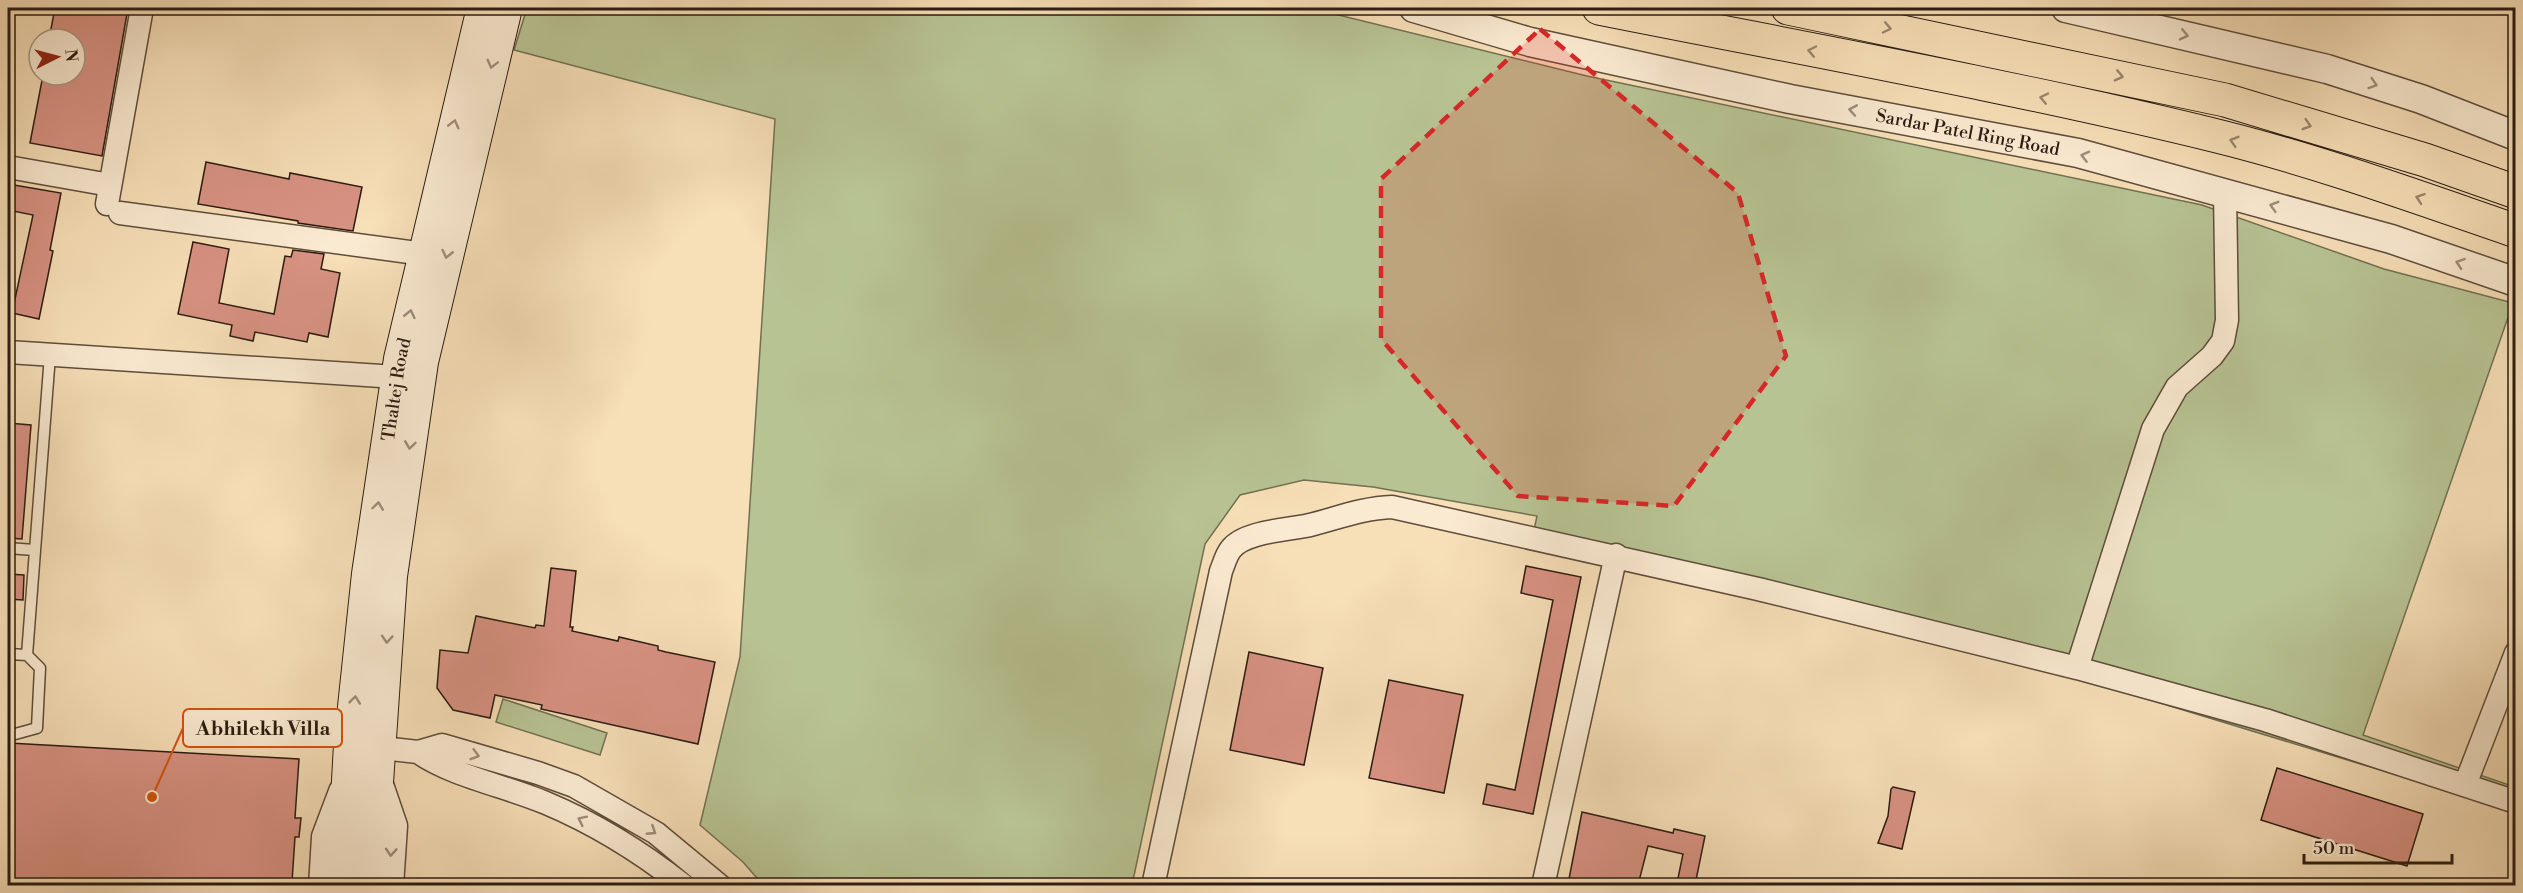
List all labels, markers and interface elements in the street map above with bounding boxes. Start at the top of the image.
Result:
one-way arrow [1881,21,1891,34]
north arrow [27,27,87,87]
one-way arrow [2179,28,2189,41]
one-way arrow [1807,45,1817,58]
text: N [60,48,82,63]
one-way arrow [486,59,499,69]
one-way arrow [2113,69,2123,82]
one-way arrow [2367,77,2378,89]
one-way arrow [2039,92,2049,105]
one-way arrow [1848,104,1858,117]
street label: Sardar Patel Ring Road [1874,104,2062,161]
one-way arrow [2301,118,2312,130]
one-way arrow [447,119,460,129]
one-way arrow [2229,136,2240,148]
one-way arrow [2081,150,2091,163]
one-way arrow [2415,193,2426,206]
one-way arrow [2269,201,2280,213]
one-way arrow [441,249,454,259]
one-way arrow [2455,258,2466,271]
one-way arrow [403,309,416,319]
street label: Thaltej Road [377,335,417,443]
one-way arrow [404,441,416,450]
one-way arrow [372,501,384,511]
one-way arrow [380,634,393,643]
one-way arrow [348,695,361,704]
callout: Abhilekh Villa [183,709,342,747]
text: Abhilekh Villa [195,717,331,742]
one-way arrow [469,748,479,760]
one-way arrow [578,816,589,827]
one-way arrow [646,824,657,835]
scale bar [2304,827,2452,865]
text: 50 m [2313,837,2355,860]
one-way arrow [385,848,398,857]

